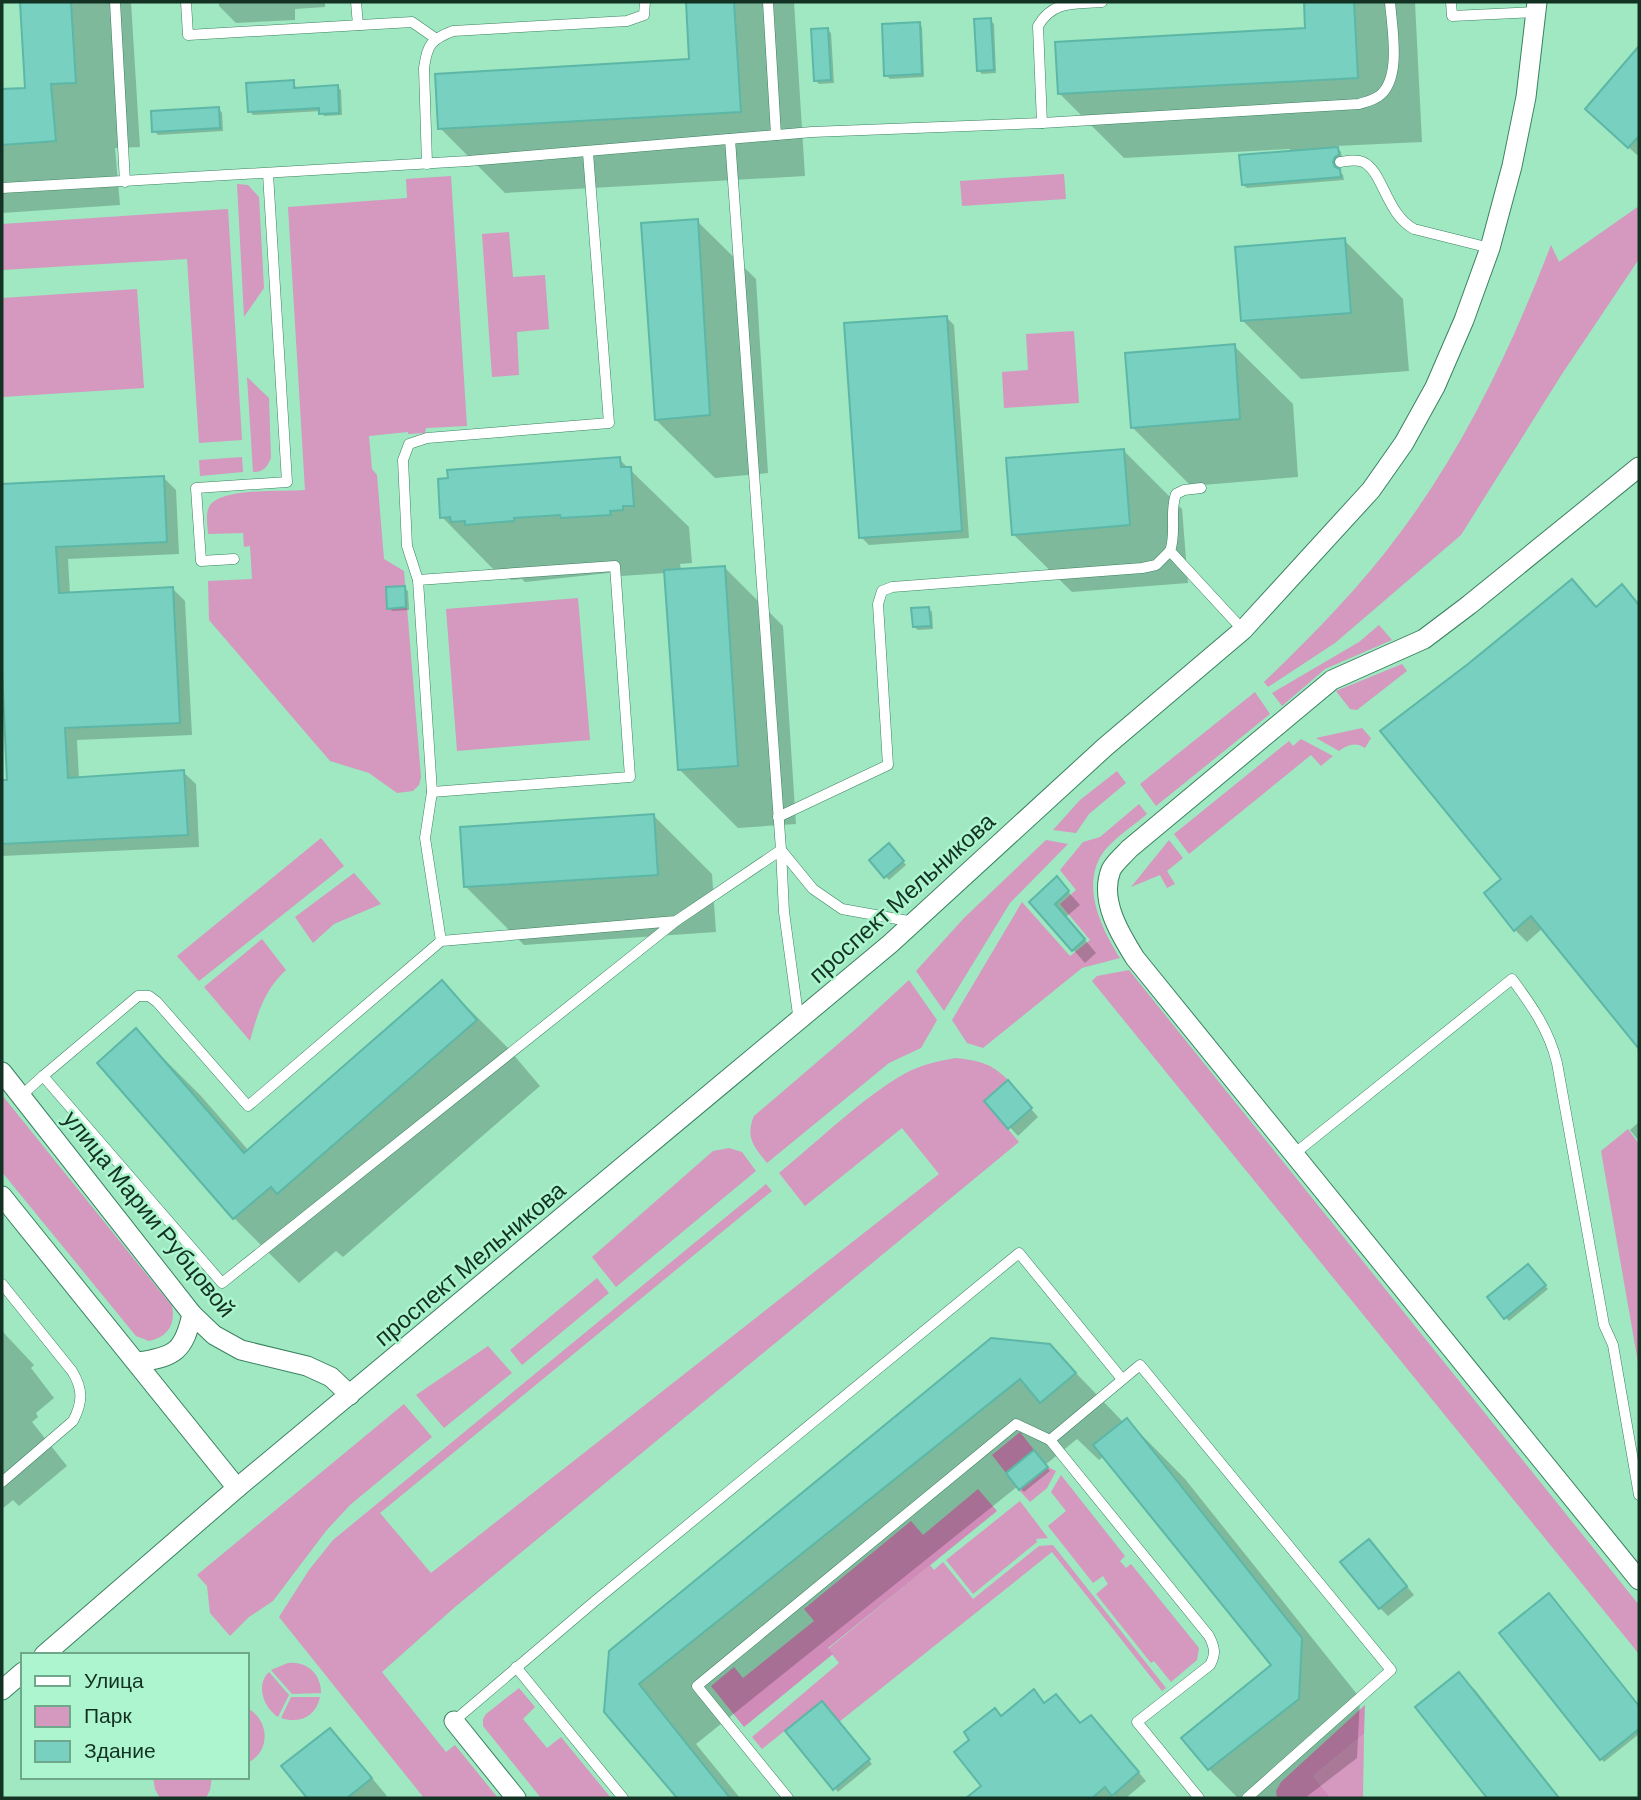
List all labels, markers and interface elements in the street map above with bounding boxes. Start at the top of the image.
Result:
street label: проспект Мельникова [802,805,1001,988]
street label: улица Марии Рубцовой [58,1104,242,1322]
street label: проспект Мельникова [368,1174,571,1351]
legend [21,1653,248,1779]
text: Улица [84,1667,144,1692]
text: Парк [84,1702,132,1727]
text: Здание [84,1737,156,1762]

